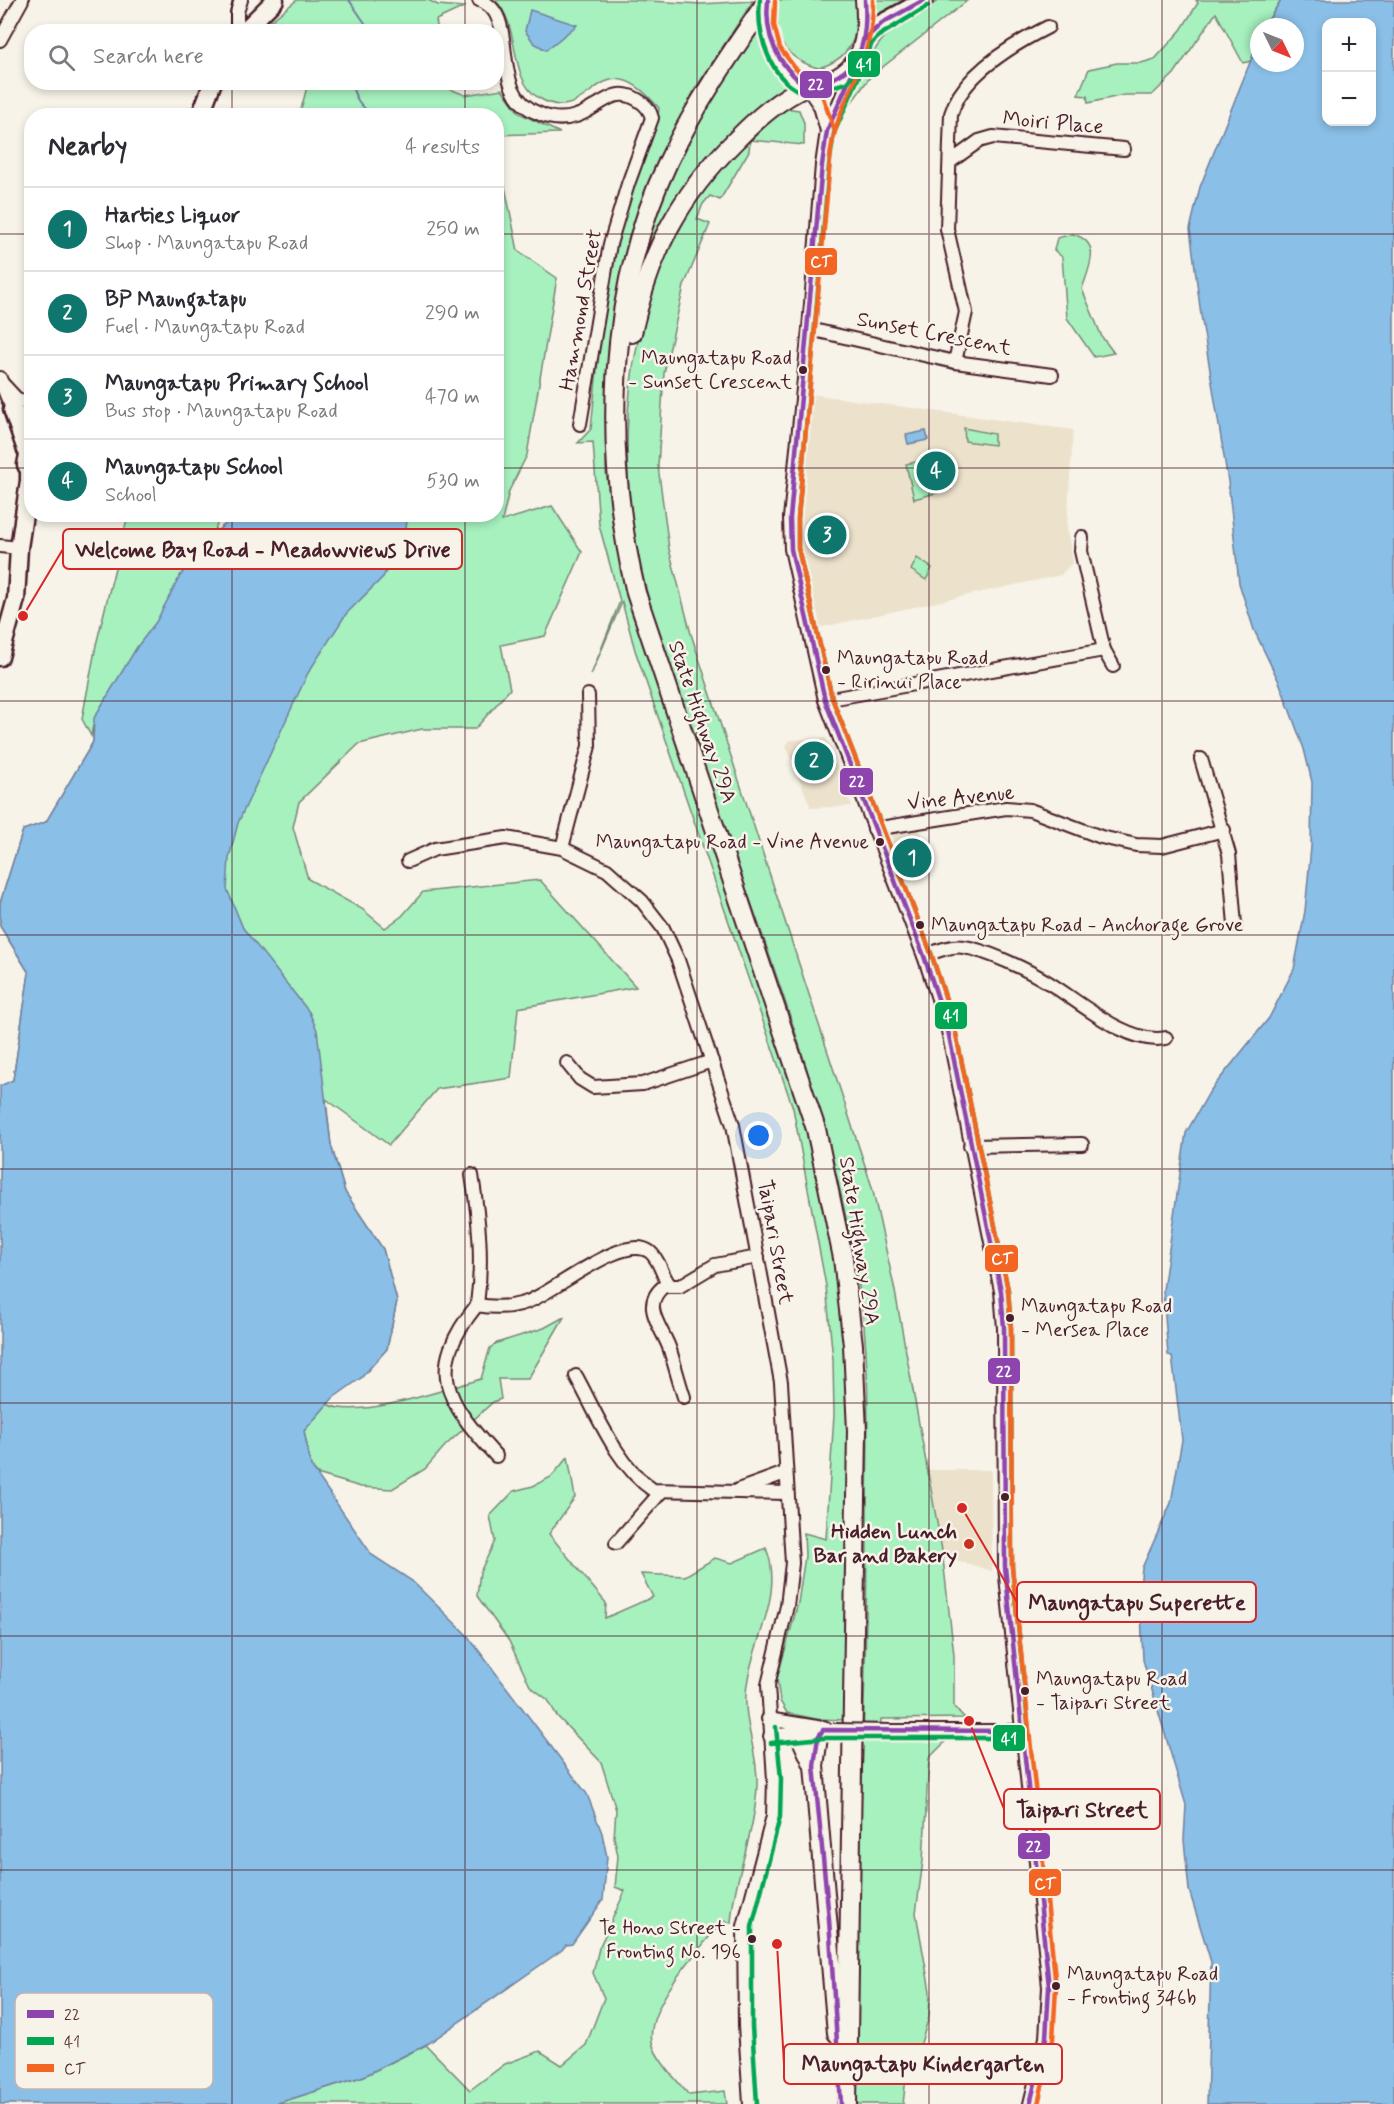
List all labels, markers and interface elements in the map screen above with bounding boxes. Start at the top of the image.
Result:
north arrow [1250,18,1304,72]
map controls [1322,18,1376,126]
button: + [1322,18,1376,72]
search box [24,24,504,90]
icon: search [45,41,78,74]
text: Search here [93,43,204,71]
line badge: 41 [847,50,881,78]
text: 41 [856,55,872,76]
line badge: 22 [799,70,833,99]
button: − [1322,72,1376,126]
text: 22 [808,75,824,96]
street label: Moiri Place [1002,105,1104,141]
text: Nearby [48,130,127,164]
text: 4 results [405,134,480,161]
text: Harties Liquor [105,202,240,230]
text: 1 [63,216,72,243]
text: 250 m [426,216,480,243]
street label: Hammond Street [553,227,609,393]
text: Shop · Maungatapu Road [105,230,308,257]
line badge: CT [804,247,838,276]
text: CT [810,252,833,273]
text: BP Maungatapu [105,286,246,314]
text: 2 [63,300,72,327]
text: 290 m [425,300,480,327]
street label: Sunset Crescent [854,305,1014,363]
text: Fuel · Maungatapu Road [105,314,305,341]
place label: Maungatapu Road - Sunset Crescent [628,345,792,396]
marker: Maungatapu Road - Sunset Crescent [797,364,809,376]
text: Maungatapu Primary School [105,370,369,398]
text: 3 [63,384,72,411]
text: 470 m [425,384,480,411]
text: Bus stop · Maungatapu Road [105,398,338,425]
pin: 4 [916,448,956,494]
text: Maungatapu School [105,454,283,482]
text: 4 [62,468,73,495]
text: 530 m [426,468,480,495]
text: School [105,482,157,509]
pin: 3 [808,512,846,558]
callout: Welcome Bay Road - Meadowviews Drive [63,529,462,569]
text: Welcome Bay Road - Meadowviews Drive [74,537,451,565]
street label: State Highway 29A [659,637,743,808]
place label: Maungatapu Road - Ririnui Place [837,645,988,696]
marker: Maungatapu Road - Ririnui Place [820,664,832,676]
pin: 2 [794,738,834,783]
line badge: 22 [839,767,874,796]
text: 22 [849,772,865,793]
street label: Vine Avenue [906,778,1016,818]
place label: Maungatapu Road - Vine Avenue [596,829,869,857]
marker: Maungatapu Road - Vine Avenue [874,836,886,848]
pin: 1 [892,836,932,880]
place label: Maungatapu Road - Anchorage Grove [931,912,1244,941]
marker: Maungatapu Road - Anchorage Grove [914,919,926,931]
line badge: 41 [934,1001,968,1030]
text: 41 [943,1006,959,1027]
your location [744,1121,773,1150]
street label: State Highway 29A [830,1155,886,1328]
street label: Taipari Street [750,1177,800,1307]
line badge: CT [984,1244,1019,1273]
text: CT [991,1249,1014,1270]
place label: Maungatapu Road - Mersea Place [1021,1293,1172,1344]
marker: Maungatapu Road - Mersea Place [1004,1312,1016,1324]
line badge: 22 [987,1357,1021,1385]
text: 22 [996,1362,1012,1383]
unlabelled marker [999,1491,1011,1503]
place label: Hidden Lunch Bar and Bakery [814,1518,957,1570]
marker: Hidden Lunch Bar and Bakery [962,1537,976,1551]
callout: Maungatapu Superette [1017,1582,1256,1622]
text: Maungatapu Superette [1028,1590,1246,1621]
place label: Maungatapu Road - Taipari Street [1036,1666,1187,1717]
marker: Maungatapu Road - Taipari Street [1019,1685,1031,1697]
line badge: 41 [992,1724,1026,1752]
text: 41 [1001,1729,1017,1750]
callout: Taipari Street [1004,1789,1160,1829]
text: Taipari Street [1016,1797,1149,1825]
line badge: 22 [1017,1832,1051,1860]
text: 22 [1026,1837,1042,1858]
line badge: CT [1028,1868,1062,1897]
text: CT [1034,1874,1057,1895]
place label: Te Hono Street - Fronting No. 196 [599,1915,741,1968]
marker: Te Hono Street - Fronting No. 196 [746,1933,758,1945]
place label: Maungatapu Road - Fronting 346b [1067,1961,1218,2014]
marker: Maungatapu Road - Fronting 346b [1050,1980,1062,1992]
legend [15,1993,213,2089]
text: 22 [64,2005,80,2026]
text: 41 [64,2032,80,2053]
callout: Maungatapu Kindergarten [784,2044,1062,2084]
text: Maungatapu Kindergarten [801,2051,1045,2082]
text: CT [64,2059,87,2080]

